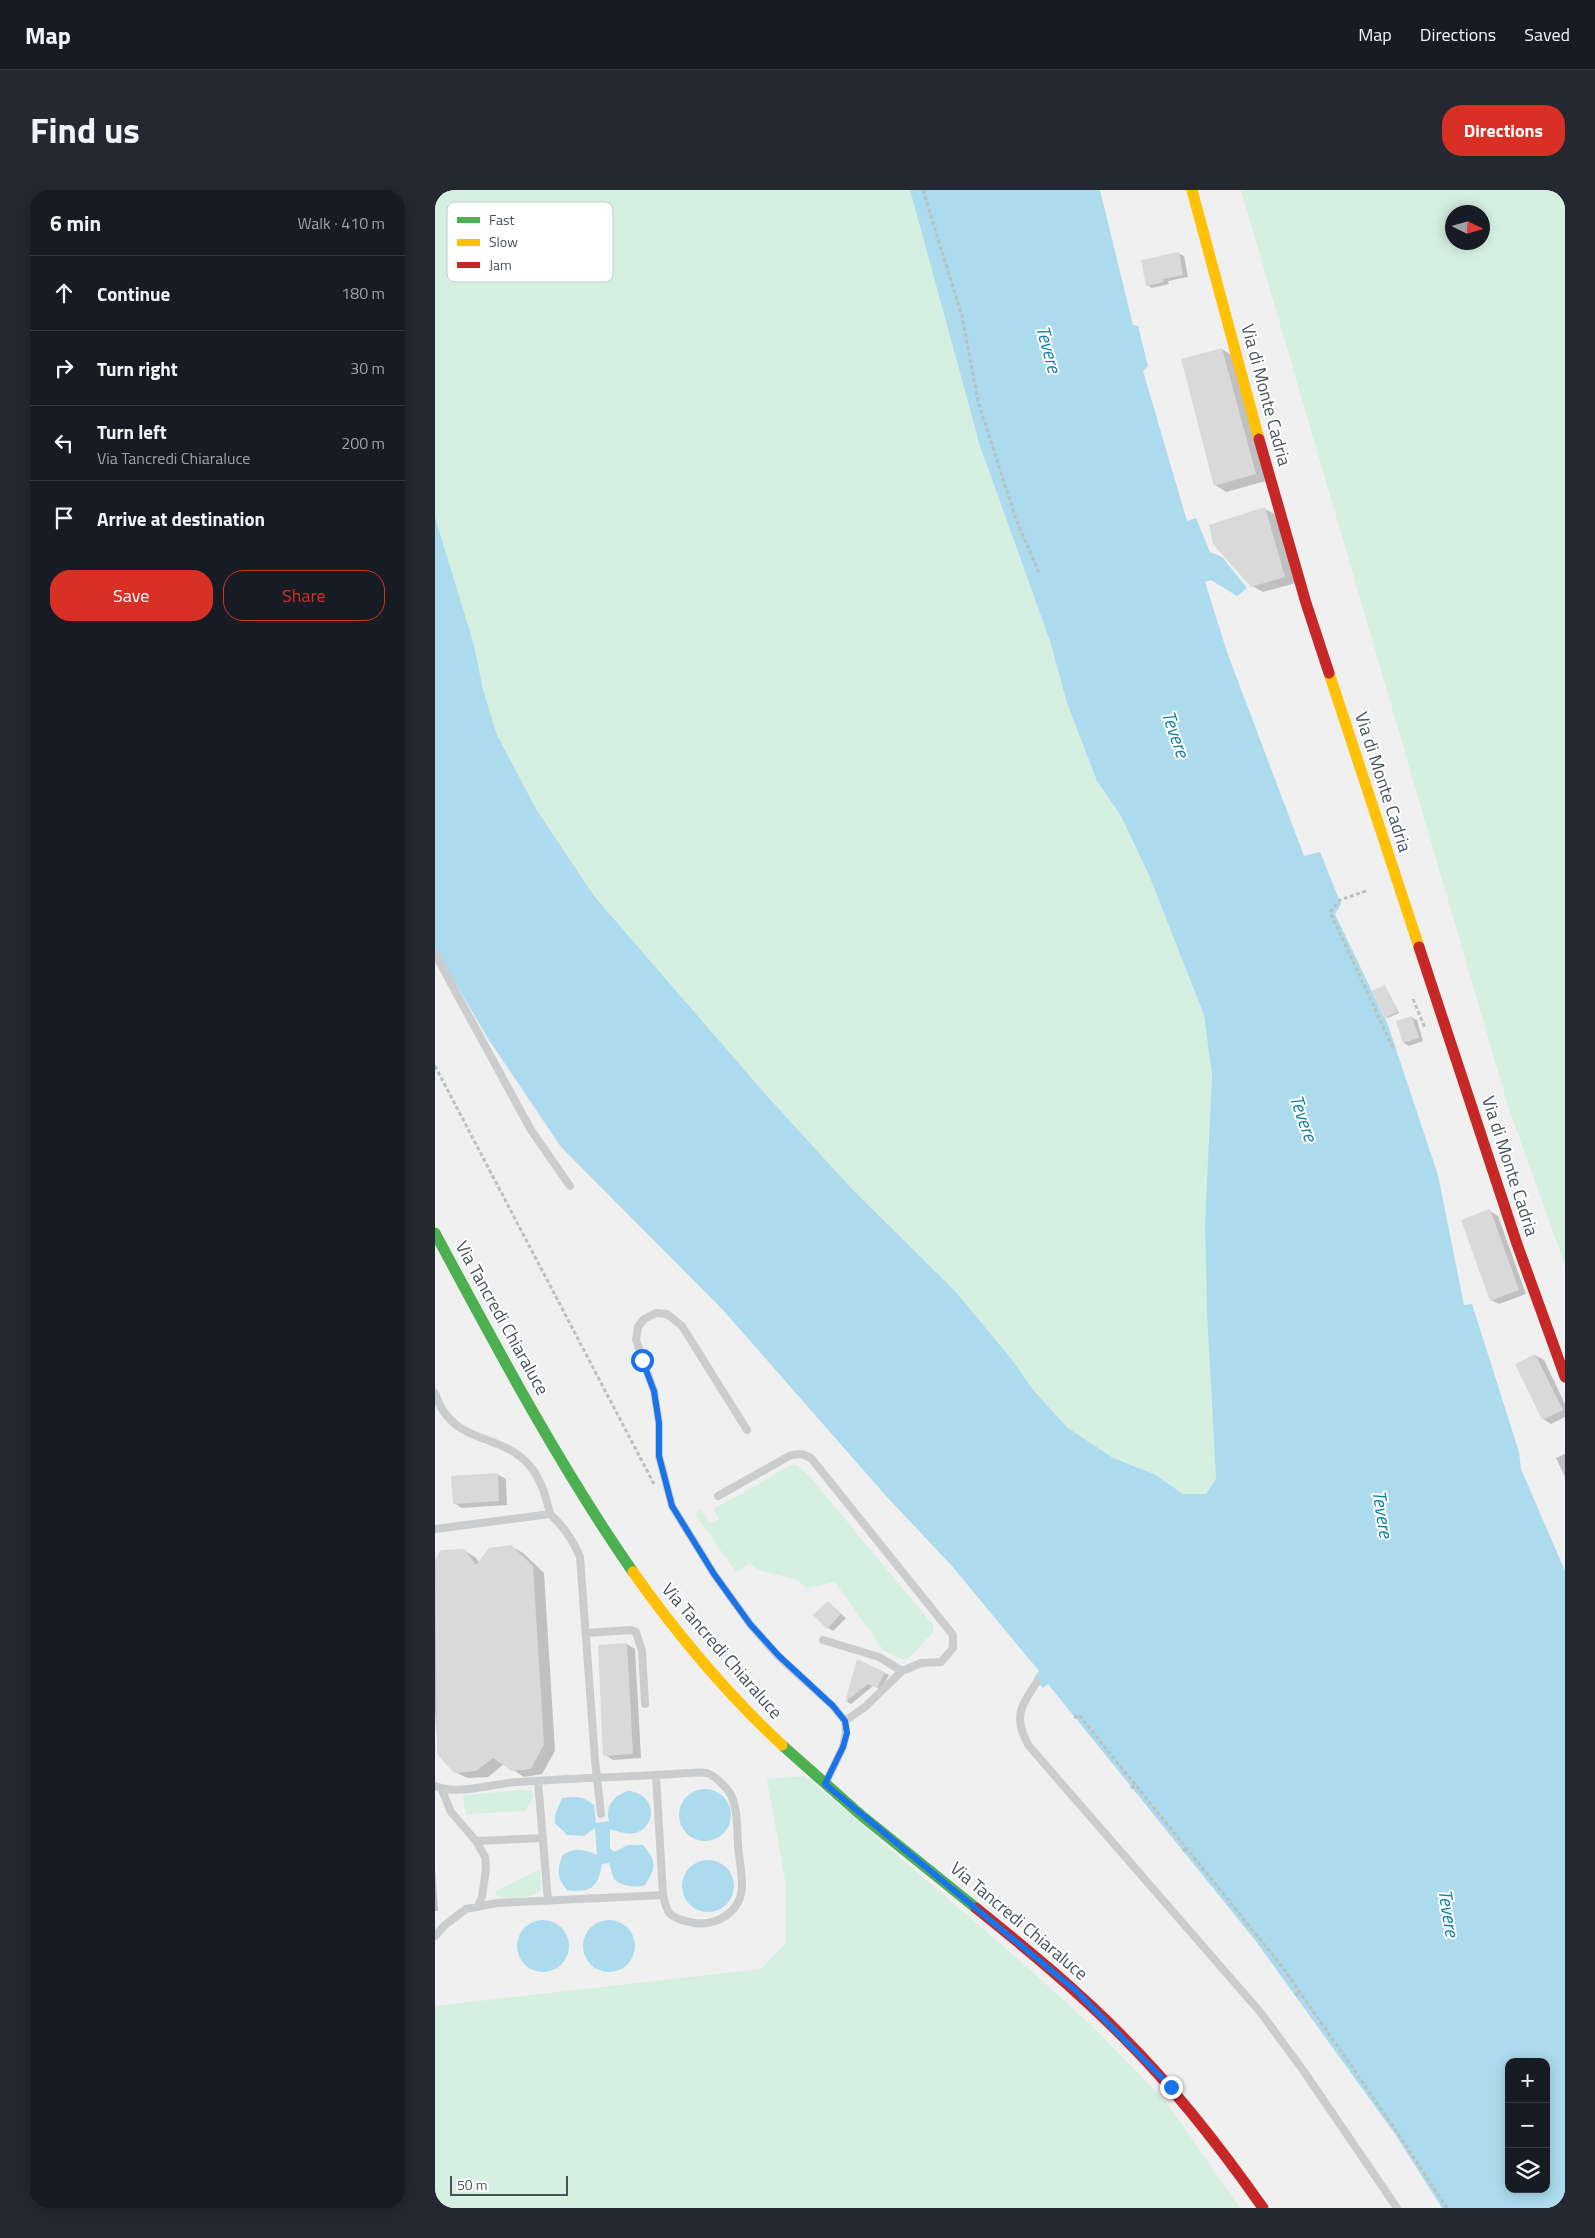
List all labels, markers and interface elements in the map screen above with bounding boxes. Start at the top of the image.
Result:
text: Map [25,17,71,53]
text: Map [1358,21,1392,48]
text: Directions [1420,21,1496,48]
text: Saved [1524,21,1570,48]
text: Find us [30,103,140,157]
button: Directions [1442,105,1565,156]
legend [447,202,613,282]
north arrow [1445,205,1490,250]
text: 6 min [50,207,101,239]
text: Fast [489,209,514,230]
text: Walk · 410 m [297,211,385,235]
text: Slow [489,231,518,252]
text: Jam [489,254,512,275]
icon: ahead [50,279,78,307]
text: Continue [97,279,170,308]
text: 180 m [341,281,385,305]
street label: Via di Monte Cadria [1235,321,1298,469]
water label: Tevere [1029,322,1070,377]
icon: right [50,354,78,382]
text: Turn right [97,354,178,383]
text: 30 m [350,356,385,380]
text: Turn left [97,417,167,446]
icon: left [50,429,78,457]
text: 200 m [341,431,385,455]
text: Via Tancredi Chiaraluce [97,446,250,470]
icon: arrive [50,504,78,532]
text: Arrive at destination [97,504,265,533]
button: Save [50,570,213,621]
button: Share [223,570,385,621]
water label: Tevere [1155,707,1198,762]
street label: Via di Monte Cadria [1348,708,1419,855]
water label: Tevere [1283,1091,1326,1146]
street label: Via di Monte Cadria [1475,1092,1546,1239]
street label: Via Tancredi Chiaraluce [449,1236,556,1400]
route start [631,1349,654,1372]
water label: Tevere [1365,1488,1402,1541]
street label: Via Tancredi Chiaraluce [656,1577,789,1725]
street label: Via Tancredi Chiaraluce [945,1855,1094,1986]
water label: Tevere [1431,1887,1468,1940]
map controls [1505,2058,1550,2193]
button: + [1505,2058,1550,2103]
route end [1160,2076,1183,2099]
button: − [1505,2103,1550,2148]
button: layers [1505,2148,1550,2193]
scale bar [450,2173,567,2196]
text: 50 m [457,2174,487,2195]

